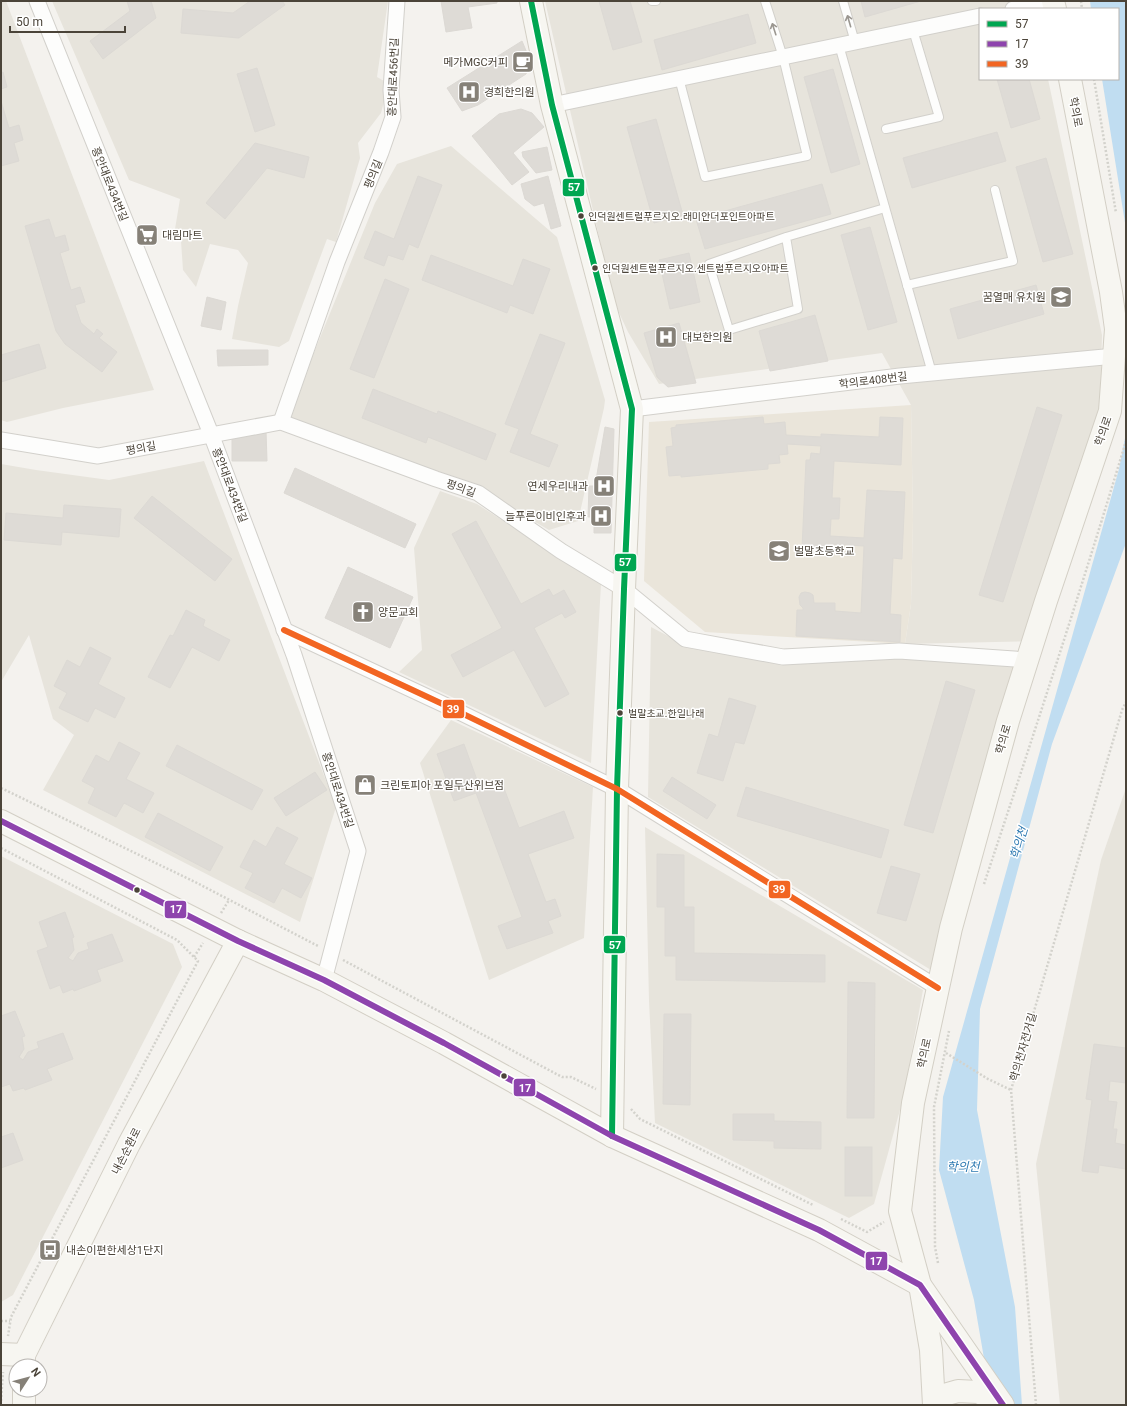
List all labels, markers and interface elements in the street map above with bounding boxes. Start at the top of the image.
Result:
scale bar [10,8,125,34]
legend [979,8,1119,80]
text: 50 m [16,15,43,29]
one-way arrow [845,15,852,28]
text: 57 [1015,17,1029,31]
one-way arrow [769,23,777,35]
street label: 흥안대로456번길 [386,37,401,117]
text: 17 [1015,37,1029,51]
cafe icon: 메가MGC커피 [510,49,536,75]
place label: 메가MGC커피 [443,56,508,69]
text: 39 [1015,57,1029,71]
hospital icon: 경희한의원 [456,79,482,105]
place label: 경희한의원 [484,86,535,99]
street label: 학의로 [1066,96,1085,128]
street label: 흥안대로434번길 [89,145,130,223]
street label: 평의길 [362,158,385,191]
line badge: 57 [562,178,585,197]
text: 57 [568,181,580,194]
marker: 인덕원센트럴푸르지오.래미안더포인트아파트 [576,211,586,221]
place label: 인덕원센트럴푸르지오.래미안더포인트아파트 [588,211,775,222]
supermarket icon: 대림마트 [134,222,160,248]
place label: 대림마트 [162,229,202,242]
marker: 인덕원센트럴푸르지오.센트럴푸르지오아파트 [590,263,600,273]
place label: 인덕원센트럴푸르지오.센트럴푸르지오아파트 [602,263,789,274]
school or university icon: 꿈열매 유치원 [1048,284,1074,310]
place label: 꿈열매 유치원 [983,291,1046,304]
hospital icon: 대보한의원 [653,324,679,350]
place label: 대보한의원 [682,331,733,344]
street label: 학의로408번길 [838,370,908,391]
street label: 학의로 [1092,415,1115,448]
street label: 평의길 [125,439,157,458]
street label: 흥안대로434번길 [209,446,250,525]
hospital icon: 연세우리내과 [591,473,617,499]
street label: 평의길 [444,477,477,500]
place label: 연세우리내과 [527,480,588,493]
hospital icon: 늘푸른이비인후과 [588,503,614,529]
place label: 늘푸른이비인후과 [505,510,586,523]
school or university icon: 벌말초등학교 [766,538,792,564]
place label: 벌말초등학교 [794,545,855,558]
line badge: 57 [614,553,637,572]
text: 57 [619,556,631,569]
church icon: 양문교회 [350,599,376,625]
place label: 양문교회 [378,606,418,619]
line badge: 39 [442,699,465,719]
text: 39 [447,703,459,716]
marker: 벌말초교.한일나래 [615,708,625,718]
place label: 벌말초교.한일나래 [628,708,704,719]
street label: 학의로 [993,723,1014,756]
street label: 흥안대로434번길 [319,750,356,830]
shop icon: 크린토피아 포일두산위브점 [352,772,378,798]
place label: 크린토피아 포일두산위브점 [380,779,504,792]
water label: 학의천 [1007,823,1031,861]
line badge: 39 [768,880,791,899]
text: 39 [773,883,785,896]
unlabelled marker [132,885,142,895]
line badge: 17 [164,900,187,919]
text: 17 [170,903,182,916]
line badge: 57 [603,935,626,954]
text: 57 [609,939,621,952]
street label: 학의천자전거길 [1007,1011,1039,1083]
street label: 학의로 [915,1037,934,1069]
unlabelled marker [499,1071,509,1081]
line badge: 17 [513,1078,536,1097]
text: 17 [519,1082,531,1095]
street label: 내손순환로 [109,1126,144,1177]
water label: 학의천 [946,1160,982,1174]
bus stop icon: 내손이편한세상1단지 [37,1237,63,1263]
place label: 내손이편한세상1단지 [66,1244,163,1257]
line badge: 17 [865,1251,888,1271]
text: 17 [870,1255,882,1268]
north arrow [8,1358,48,1398]
text: N [28,1365,43,1380]

